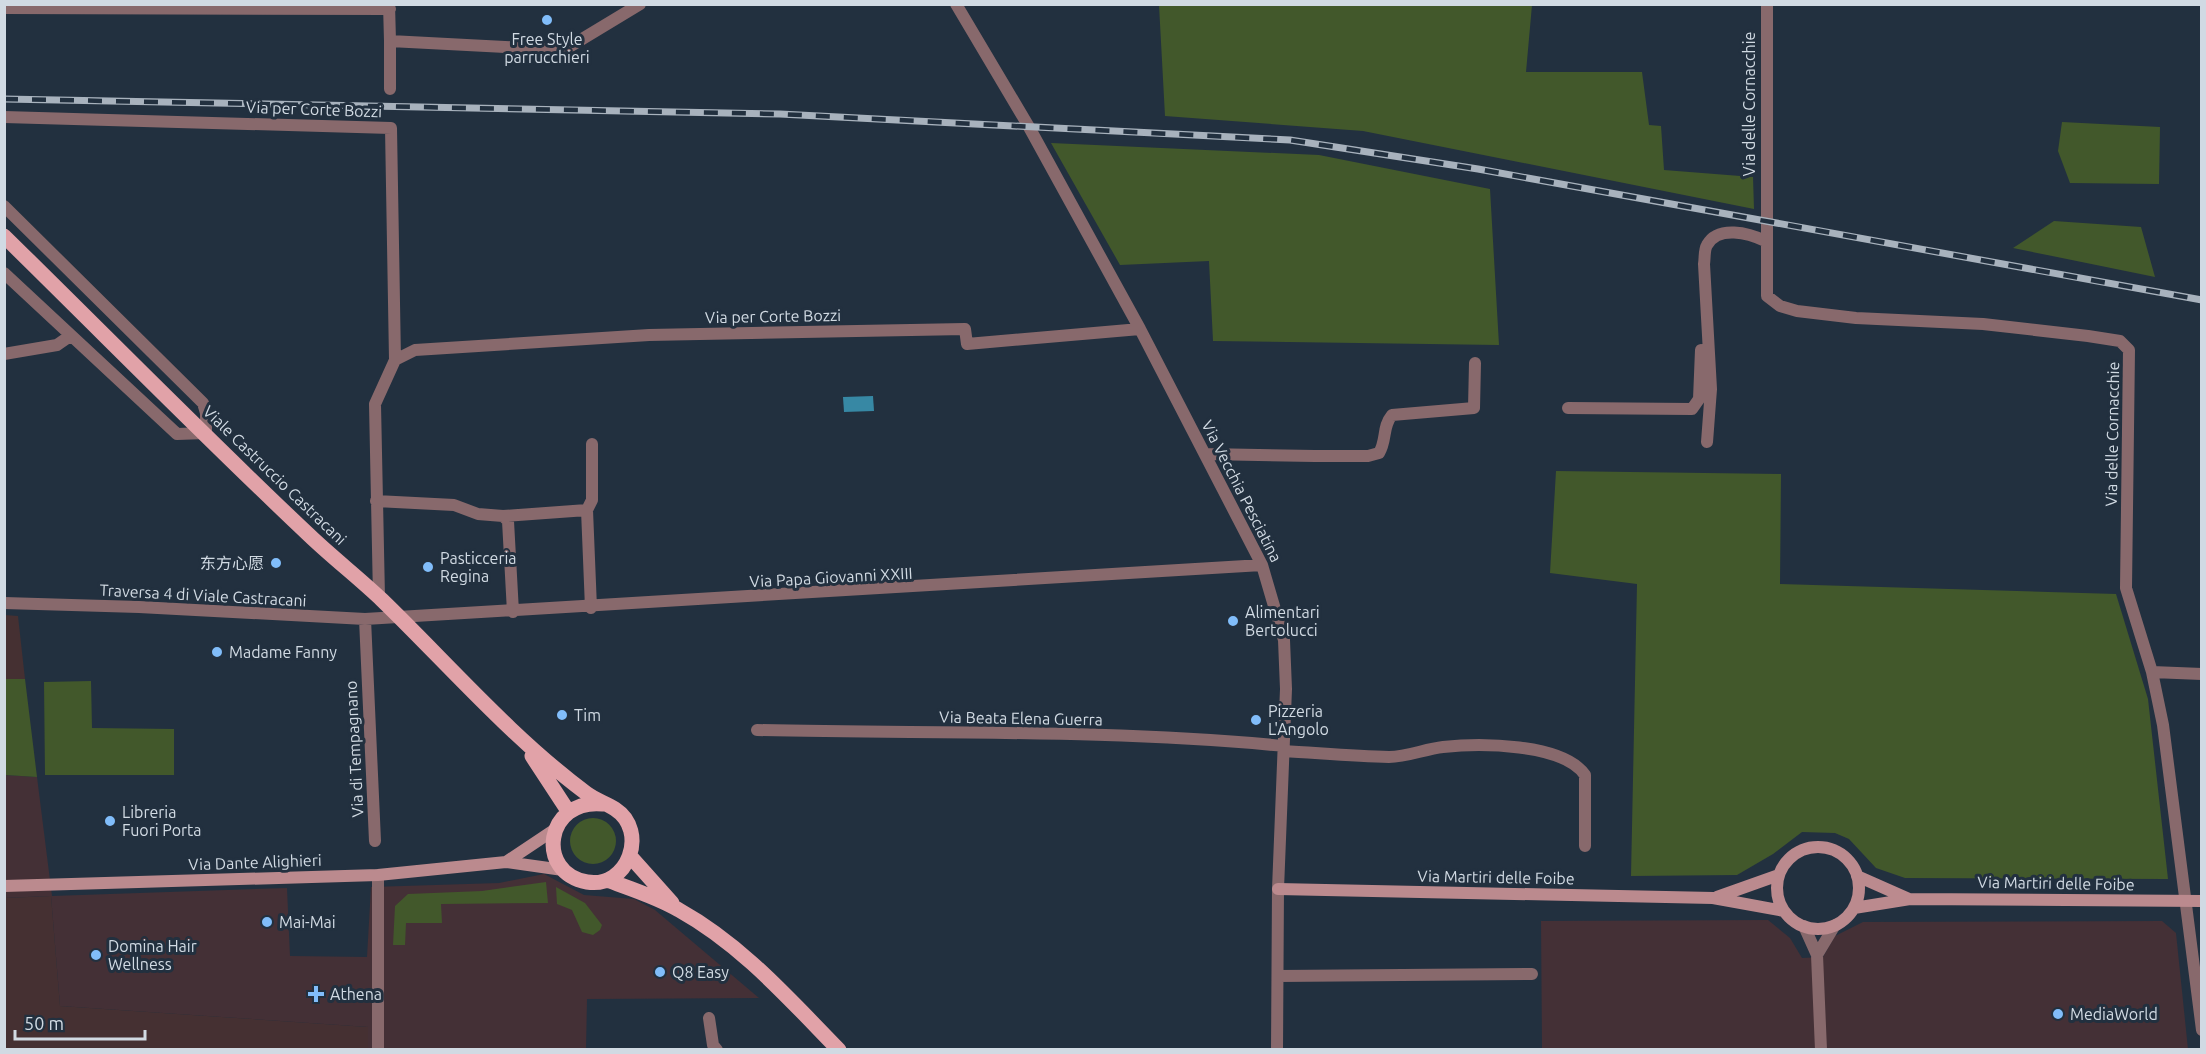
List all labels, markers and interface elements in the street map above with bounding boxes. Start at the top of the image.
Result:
marker: Free Style parrucchieri [540,13,554,27]
place label: Free Style parrucchieri [504,30,590,66]
street label: Via delle Cornacchie [1740,32,1758,176]
street label: Via per Corte Bozzi [246,98,382,120]
street label: Via per Corte Bozzi [705,306,841,326]
street label: Via delle Cornacchie [2102,361,2122,507]
street label: Viale Castruccio Castracani [200,402,350,548]
street label: Via Vecchia Pesciatina [1198,417,1286,565]
place label: Pasticceria Regina [440,549,517,585]
place label: 东方心愿 [200,554,264,572]
marker: 东方心愿 [269,556,283,570]
marker: Pasticceria Regina [421,560,435,574]
street label: Via Papa Giovanni XXIII [749,564,913,590]
street label: Traversa 4 di Viale Castracani [99,581,307,609]
place label: Alimentari Bertolucci [1245,603,1320,639]
marker: Alimentari Bertolucci [1226,614,1240,628]
place label: Madame Fanny [229,643,337,661]
marker: Madame Fanny [210,645,224,659]
street label: Via di Tempagnano [341,680,367,818]
place label: Pizzeria L'Angolo [1268,702,1329,738]
place label: Tim [574,706,601,724]
marker: Tim [555,708,569,722]
street label: Via Beata Elena Guerra [939,708,1103,728]
marker: Pizzeria L'Angolo [1249,713,1263,727]
place label: Libreria Fuori Porta [122,803,202,839]
marker: Libreria Fuori Porta [103,814,117,828]
street label: Via Dante Alighieri [188,851,322,873]
street label: Via Martiri delle Foibe [1417,867,1575,887]
street label: Via Martiri delle Foibe [1977,873,2135,893]
place label: Mai-Mai [279,913,336,931]
marker: Mai-Mai [260,915,274,929]
place label: Domina Hair Wellness [108,937,197,973]
marker: Domina Hair Wellness [89,948,103,962]
place label: Q8 Easy [672,963,729,981]
marker: Q8 Easy [653,965,667,979]
marker: Athena [307,985,325,1003]
place label: Athena [330,985,382,1003]
scale bar [15,1003,146,1041]
place label: MediaWorld [2070,1005,2158,1023]
marker: MediaWorld [2051,1007,2065,1021]
text: 50 m [24,1013,64,1033]

